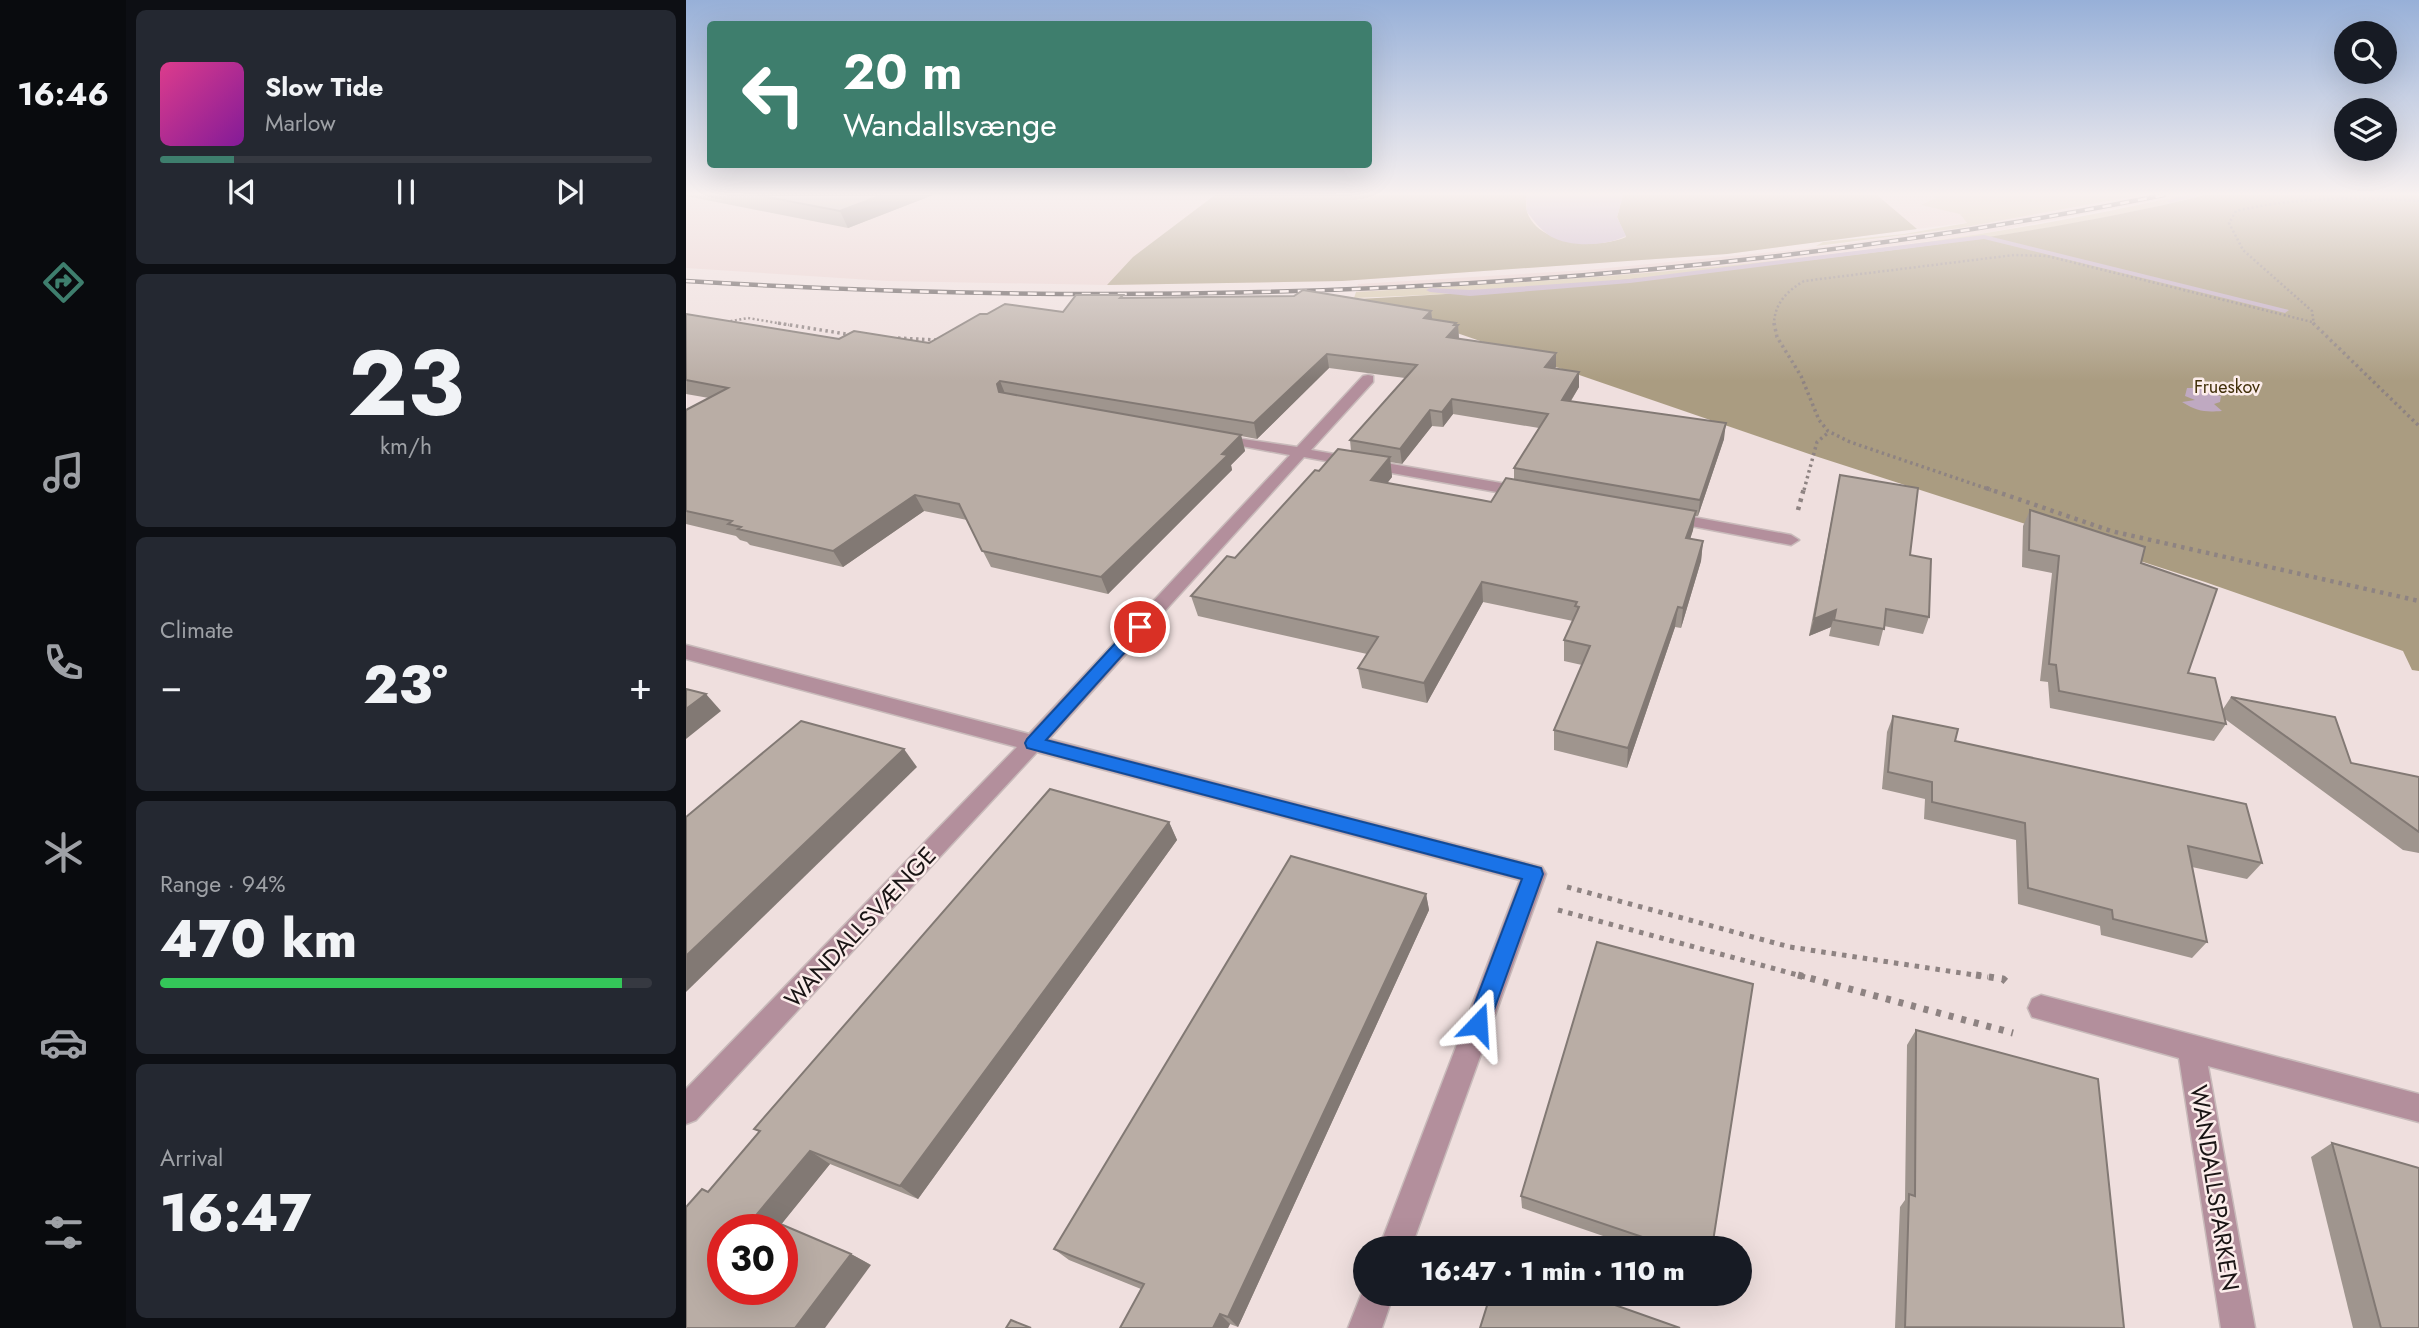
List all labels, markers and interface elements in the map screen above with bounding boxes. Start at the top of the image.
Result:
map controls [2334,21,2397,161]
button: search [2334,21,2397,84]
text: 20 m [843,37,962,107]
icon: left [728,49,819,140]
text: Slow Tide [265,68,384,106]
text: 16:46 [17,71,109,117]
button: layers [2334,98,2397,161]
text: Wandallsvænge [843,102,1057,148]
text: Marlow [265,106,336,140]
icon: previous [223,173,261,211]
icon: pause [387,173,425,211]
icon: next [551,173,589,211]
icon: directions [39,258,88,307]
text: 23 [348,318,464,449]
park label: Frueskov [2194,374,2260,400]
text: km/h [380,429,432,463]
icon: music [39,448,88,497]
pin [1110,597,1170,657]
icon: arrive [1121,608,1159,646]
text: Climate [160,613,233,647]
icon: phone [39,638,88,687]
text: 23° [363,647,448,723]
text: − [160,658,182,713]
text: + [629,658,652,713]
icon: climate [39,828,88,877]
street label: WANDALLSVÆNGE [776,839,944,1015]
text: Range · 94% [160,867,286,901]
text: 470 km [160,901,357,977]
position arrow [1441,987,1515,1061]
icon: car [39,1018,88,1067]
street label: WANDALLSPARKEN [2181,1082,2249,1294]
text: Arrival [160,1141,223,1175]
text: 16:47 [160,1175,311,1251]
icon: filters [39,1208,88,1257]
speed limit sign: 30 [707,1214,798,1305]
text: 16:47 · 1 min · 110 m [1420,1252,1685,1290]

